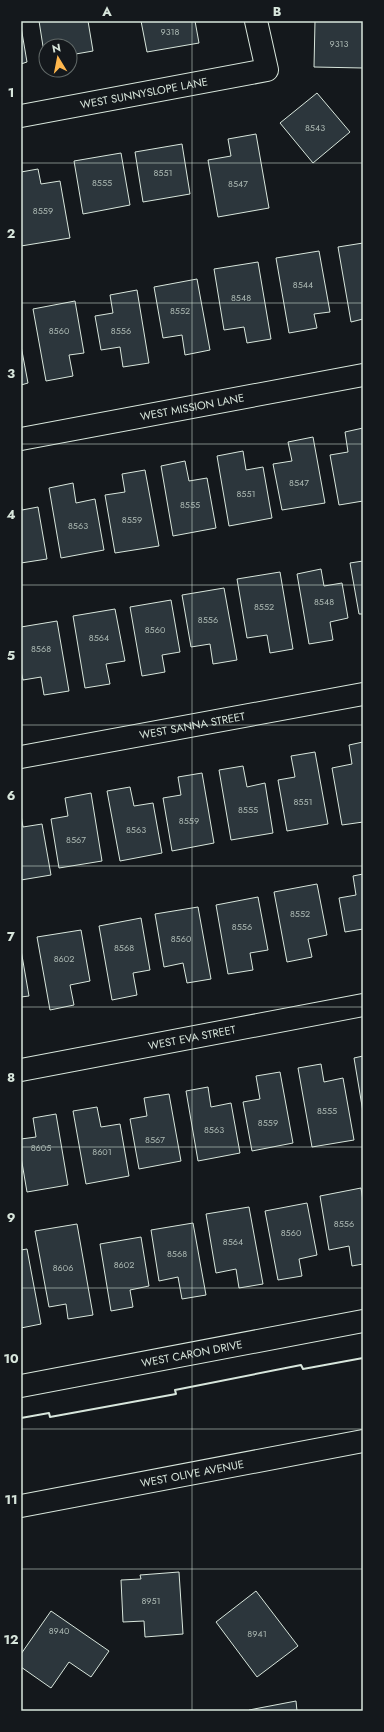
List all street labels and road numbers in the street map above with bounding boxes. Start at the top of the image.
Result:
street label: WEST SUNNYSLOPE LANE [79,73,209,113]
street label: WEST MISSION LANE [139,389,245,425]
street label: WEST SANNA STREET [138,708,246,743]
street label: WEST EVA STREET [147,1021,237,1054]
street label: WEST CARON DRIVE [140,1336,244,1371]
street label: WEST OLIVE AVENUE [139,1456,245,1491]

